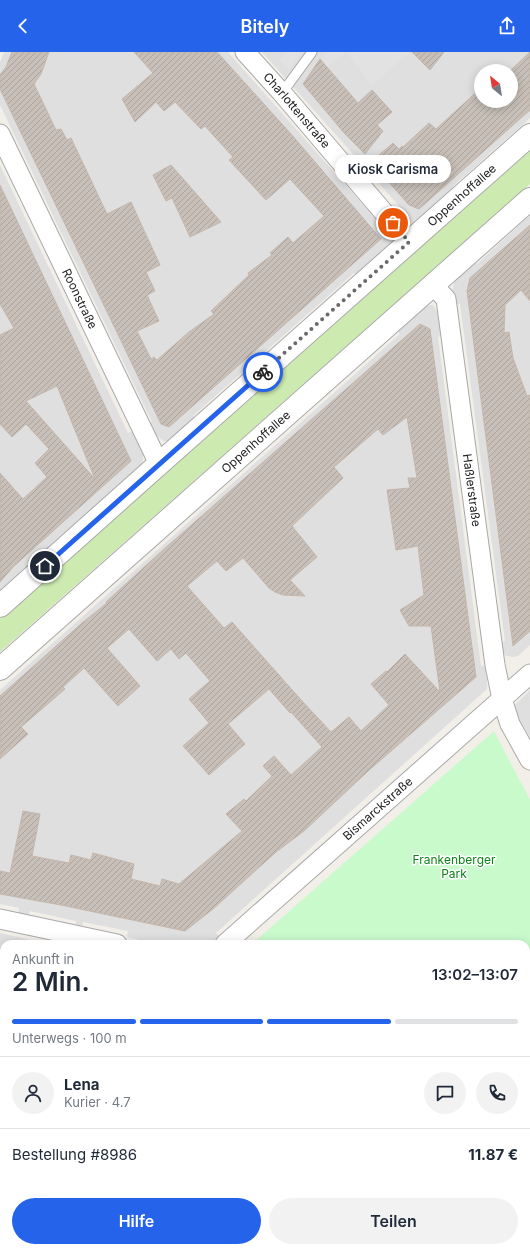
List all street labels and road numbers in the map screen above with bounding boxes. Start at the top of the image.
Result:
street label: Charlottenstraße [260,69,334,151]
street label: Oppenhoffallee [424,161,499,230]
street label: Roonstraße [59,266,101,331]
street label: Oppenhoffallee [218,407,293,476]
street label: Haßlerstraße [460,453,484,528]
street label: Bismarckstraße [339,774,415,843]

